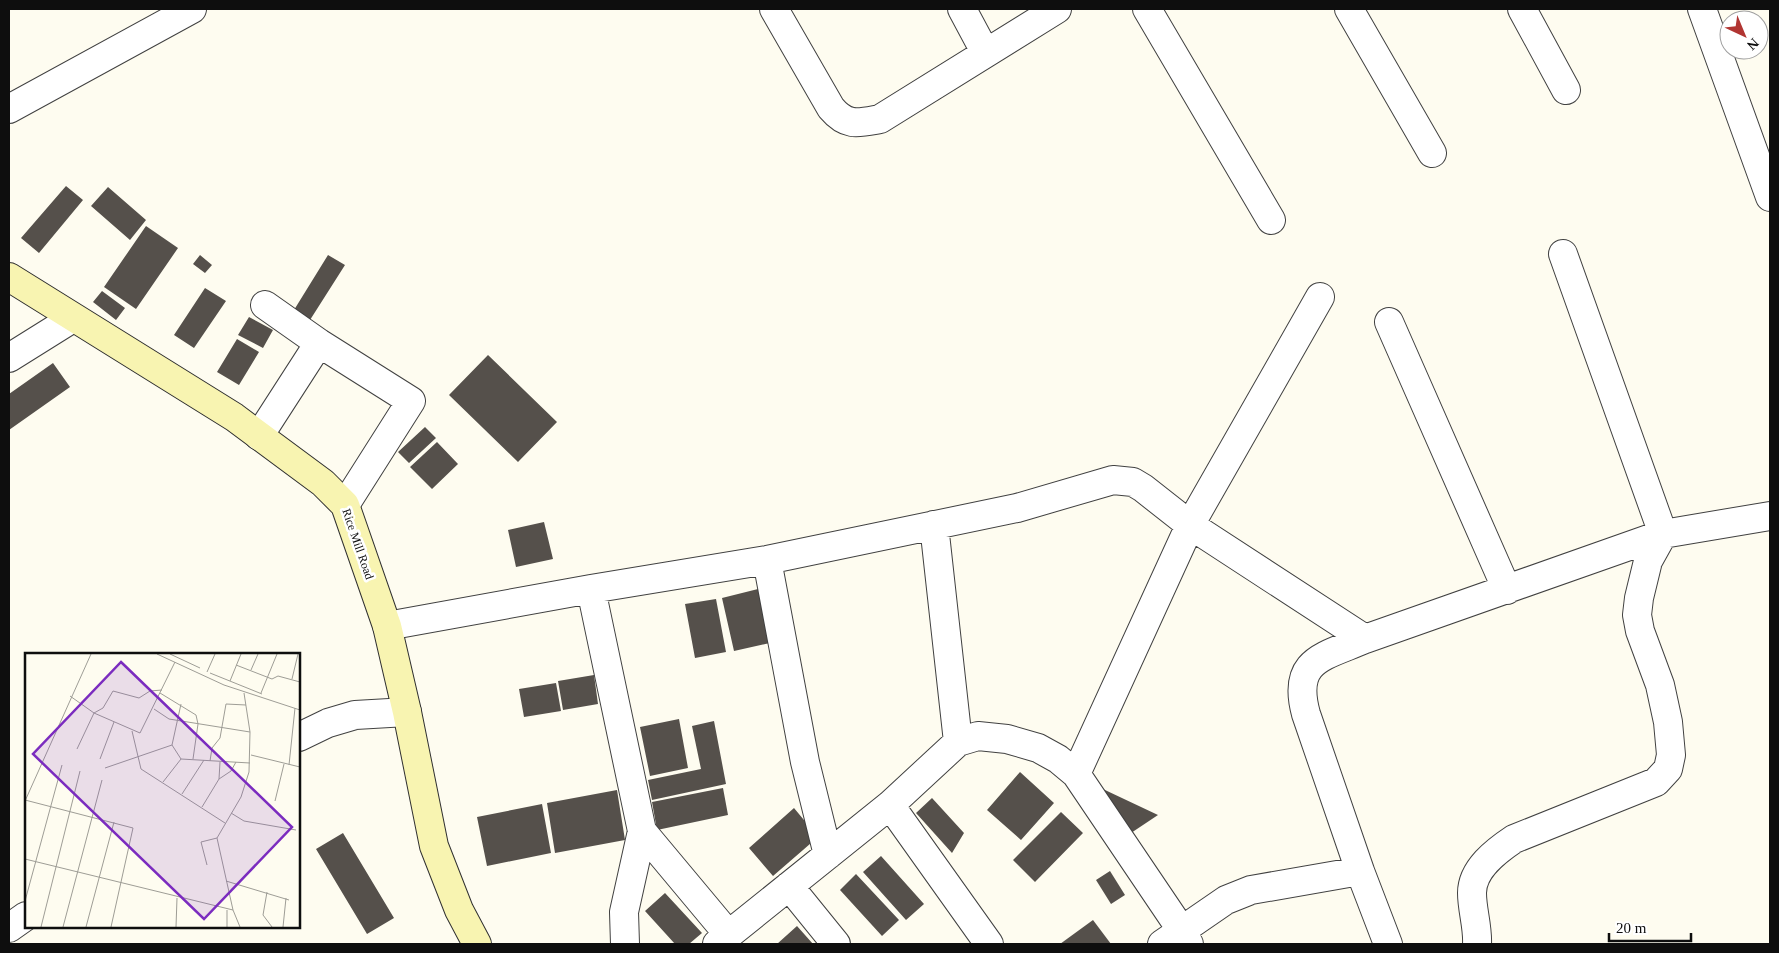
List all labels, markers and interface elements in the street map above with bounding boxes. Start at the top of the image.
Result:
north arrow [1719,10,1769,60]
text: N [1744,35,1762,53]
street label: Rice Mill Road [339,507,377,581]
inset map [25,653,300,928]
scale bar [1609,910,1692,942]
text: 20 m [1616,920,1647,936]

